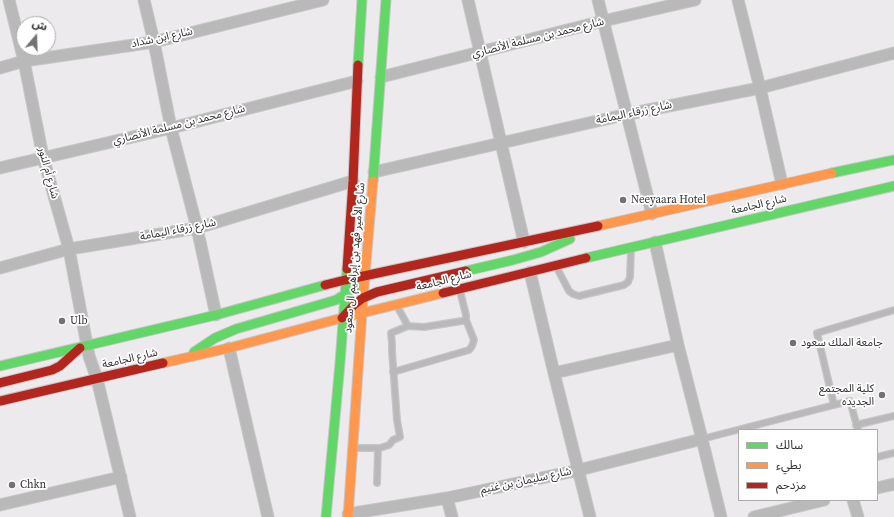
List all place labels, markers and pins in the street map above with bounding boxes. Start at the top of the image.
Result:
place label: Neeyaara Hotel [631,193,706,207]
marker: Neeyaara Hotel [618,195,628,205]
place label: Ulb [70,314,88,328]
marker: Ulb [57,316,67,326]
place label: جامعة الملك سعود [801,336,883,350]
marker: جامعة الملك سعود [788,338,798,348]
place label: كلية المجتمع الجديده [819,382,874,408]
marker: كلية المجتمع الجديده [877,390,887,400]
place label: Chkn [20,478,46,492]
marker: Chkn [7,480,17,490]

